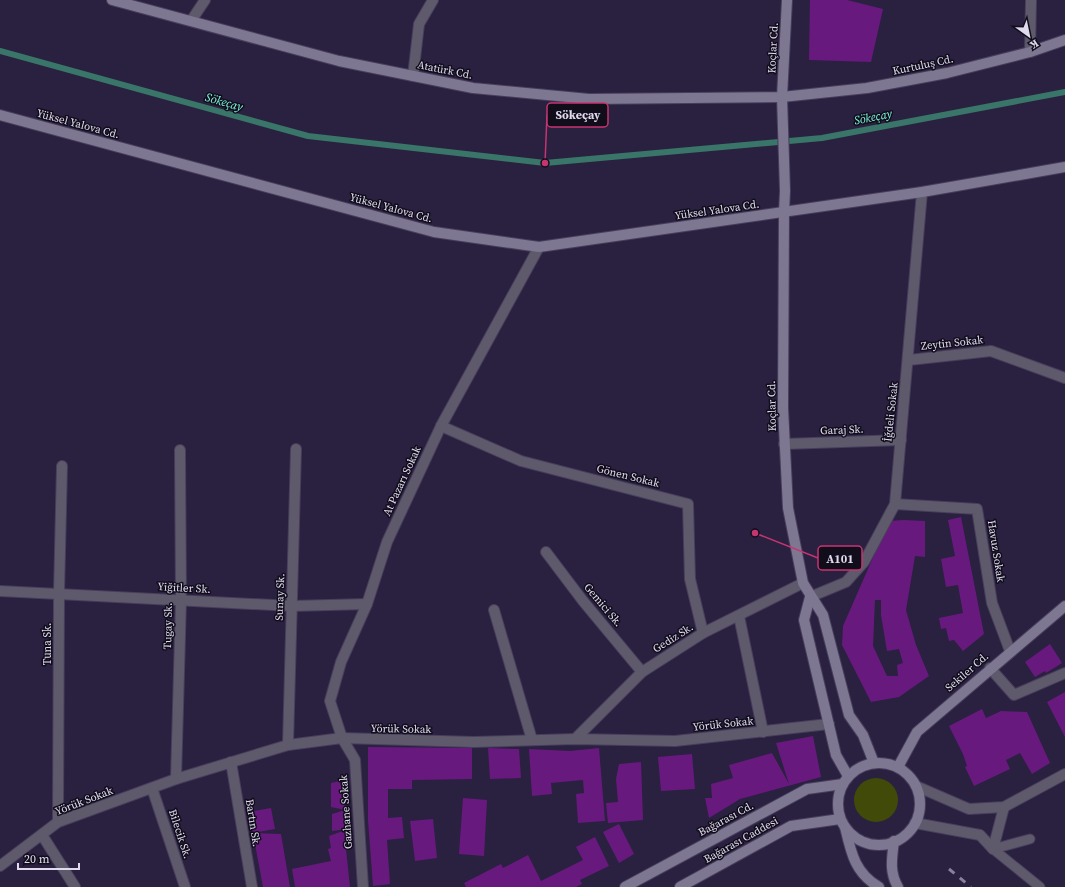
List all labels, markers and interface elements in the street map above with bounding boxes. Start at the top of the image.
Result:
north arrow [1009,16,1049,56]
street label: Koçlar Cd. [764,22,782,74]
text: K [1027,36,1041,53]
street label: Kurtuluş Cd. [891,51,955,79]
street label: Atatürk Cd. [416,57,474,83]
water label: Sökeçay [203,89,245,115]
callout: Sökeçay [547,103,608,127]
water label: Sökeçay [853,105,894,129]
street label: Yüksel Yalova Cd. [35,106,121,142]
text: Sökeçay [555,107,601,123]
street label: Yüksel Yalova Cd. [348,190,434,226]
street label: Yüksel Yalova Cd. [674,197,760,223]
street label: Zeytin Sokak [920,332,985,354]
street label: Koçlar Cd. [764,380,780,432]
street label: İğdeli Sokak [880,381,902,442]
street label: Garaj Sk. [820,422,864,438]
street label: At Pazarı Sokak [379,443,425,518]
street label: Gönen Sokak [595,461,662,491]
street label: Havuz Sokak [984,519,1008,584]
callout: A101 [818,546,862,570]
text: A101 [826,551,854,567]
street label: Sunay Sk. [272,573,288,621]
street label: Yiğitler Sk. [157,579,211,597]
street label: Gemici Sk. [580,580,626,630]
street label: Tugay Sk. [160,603,176,649]
street label: Gediz Sk. [650,620,696,656]
street label: Tuna Sk. [40,623,55,665]
street label: Sekiler Cd. [942,649,992,695]
street label: Yörük Sokak [692,713,755,735]
street label: Yörük Sokak [370,721,433,737]
street label: Gazhane Sokak [336,773,356,850]
street label: Yörük Sokak [53,783,116,819]
street label: Bartın Sk. [242,798,264,848]
street label: Bağarası Cd. [696,798,756,840]
street label: Bilecik Sk. [165,807,195,861]
street label: Bağarası Caddesi [701,813,781,867]
scale bar [18,845,79,871]
text: 20 m [24,851,50,867]

